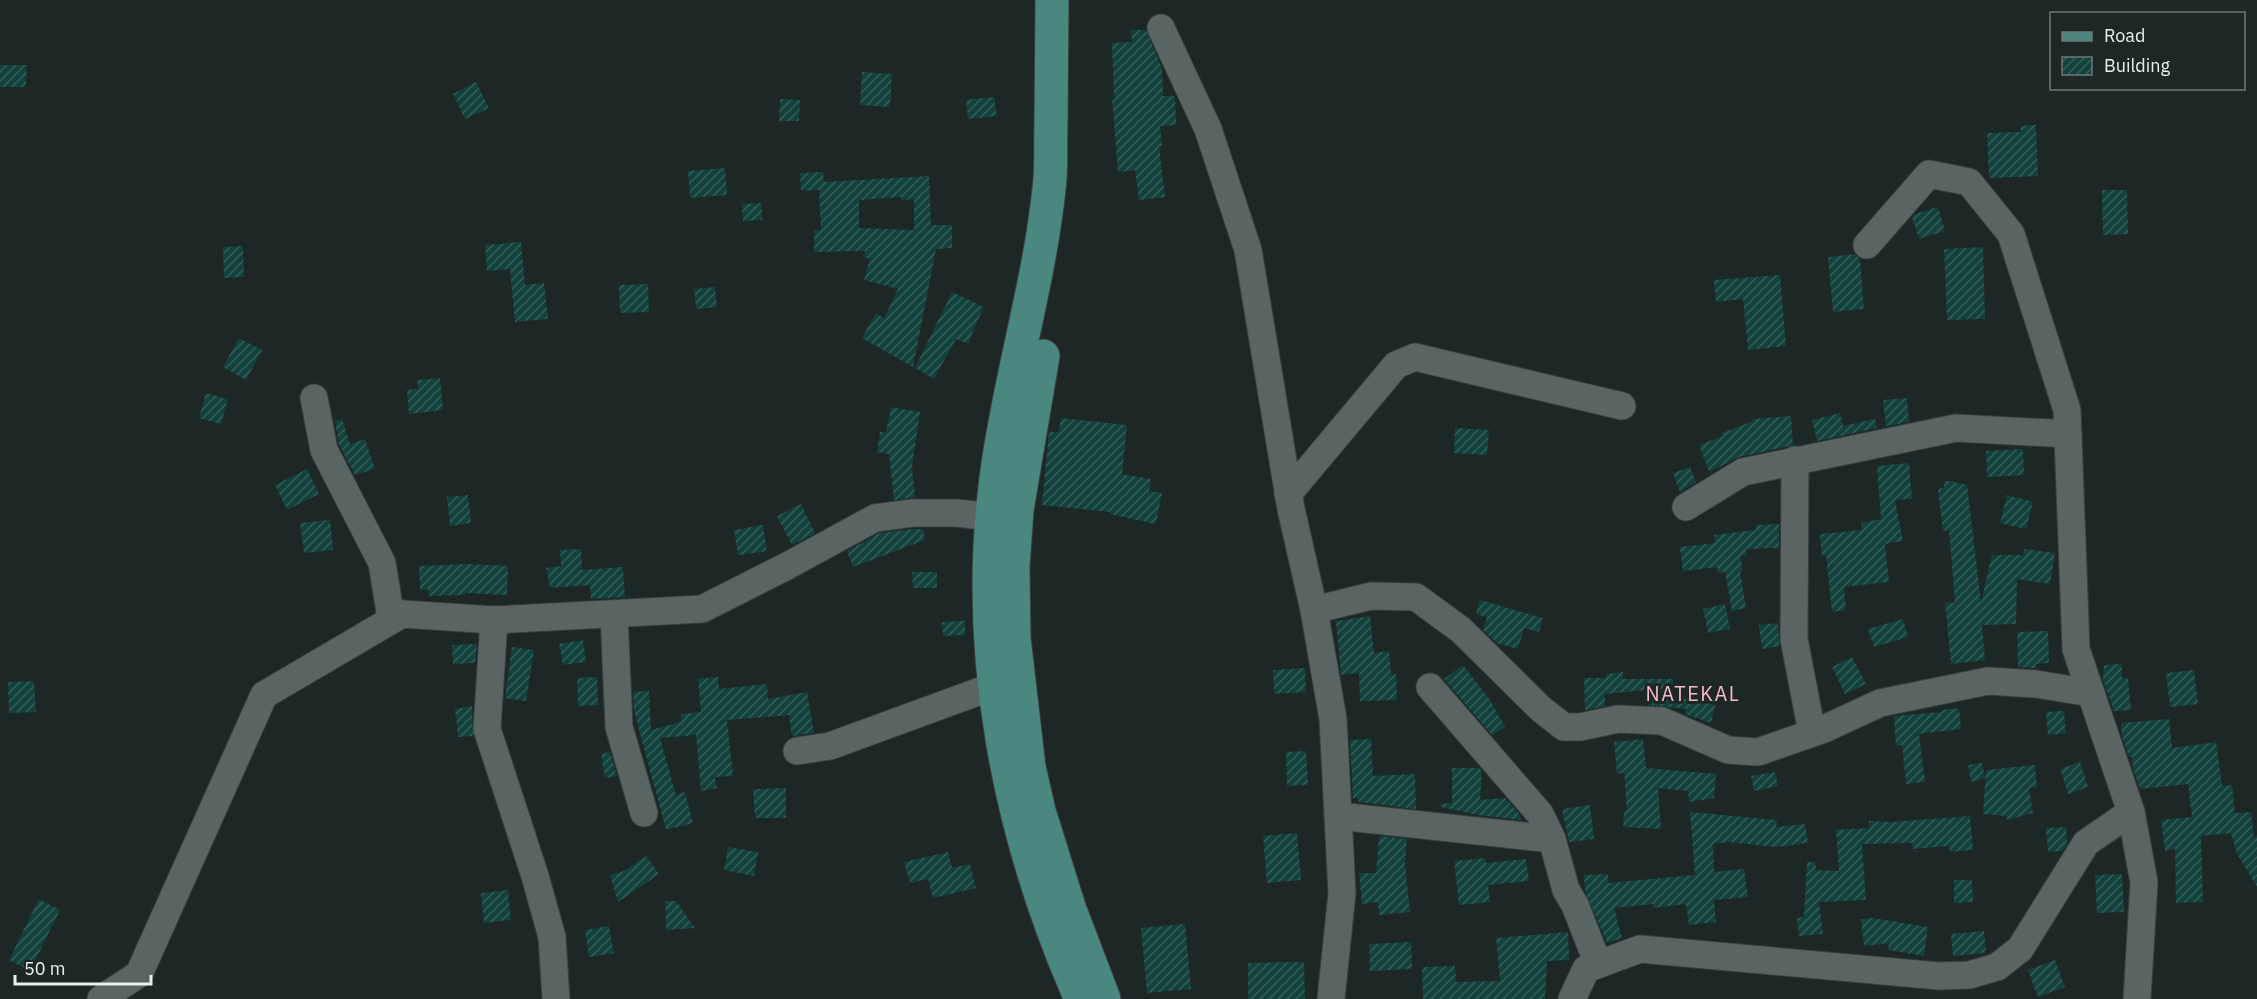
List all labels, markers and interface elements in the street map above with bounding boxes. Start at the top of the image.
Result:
legend [2050,12,2245,90]
text: Road [2104,24,2145,47]
text: Building [2104,54,2171,77]
district label: NATEKAL [1646,680,1740,707]
scale bar [15,948,152,986]
text: 50 m [24,957,66,980]

